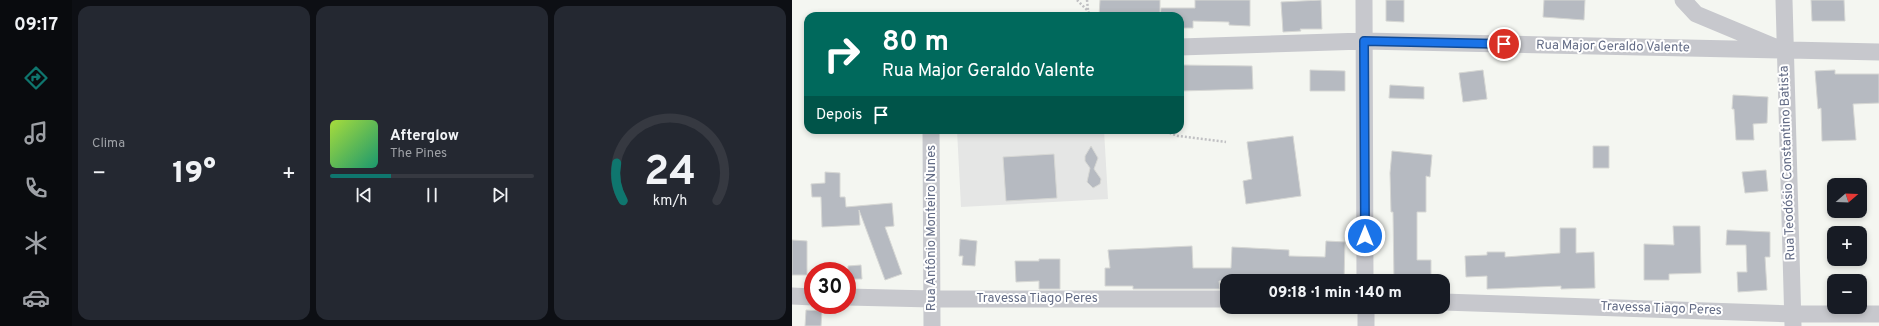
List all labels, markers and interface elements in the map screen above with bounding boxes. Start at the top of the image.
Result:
text: 09:17 [14,14,58,37]
text: 80 m [882,25,949,61]
pin [1487,27,1521,61]
icon: right [816,28,868,80]
icon: arrive [1493,33,1515,55]
street label: Rua Major Geraldo Valente [1536,38,1690,56]
text: Rua Major Geraldo Valente [882,60,1095,83]
icon: directions [22,64,50,92]
street label: Rua Teodósio Constantino Batista [1777,65,1799,261]
icon: arrive [870,104,892,126]
text: Depois [816,106,862,125]
icon: music [22,119,50,147]
text: Afterglow [390,127,459,146]
text: Clima [92,136,125,152]
street label: Rua Antônio Monteiro Nunes [924,145,940,311]
text: The Pines [390,146,447,162]
text: 24 [644,147,696,200]
text: 19° [172,156,216,193]
text: − [92,161,106,188]
text: + [282,161,296,188]
icon: phone [22,174,50,202]
north arrow [1827,178,1867,218]
map controls [1827,178,1867,314]
icon: previous [353,184,375,206]
icon: pause [421,184,443,206]
icon: next [489,184,511,206]
text: km/h [653,192,687,210]
position arrow [1344,215,1386,257]
button: + [1827,226,1867,266]
icon: climate [22,229,50,257]
speed limit sign: 30 [804,262,856,314]
button: − [1827,274,1867,314]
icon: car [22,284,50,312]
text: 09:18 · 1 min · 140 m [1268,284,1402,303]
street label: Travessa Tiago Peres [976,291,1098,307]
street label: Travessa Tiago Peres [1600,299,1722,319]

